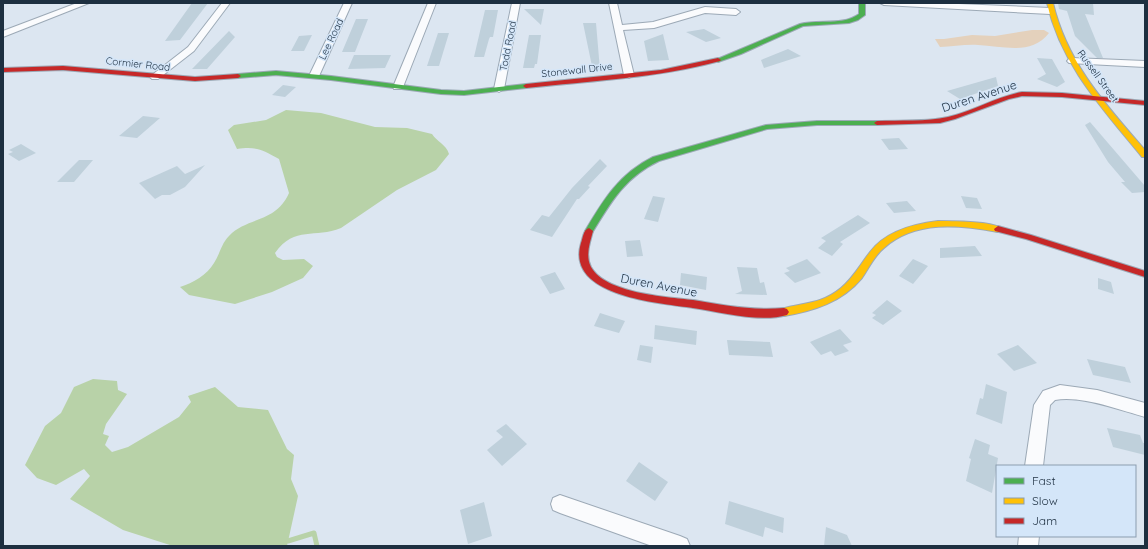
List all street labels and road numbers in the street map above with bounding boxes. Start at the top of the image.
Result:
street label: Lee Road [316,16,346,62]
street label: Todd Road [497,20,519,72]
street label: Russell Street [1075,47,1122,105]
street label: Cormier Road [105,54,171,74]
street label: Stonewall Drive [541,60,614,80]
street label: Duren Avenue [940,77,1019,115]
street label: Duren Avenue [619,270,699,300]

